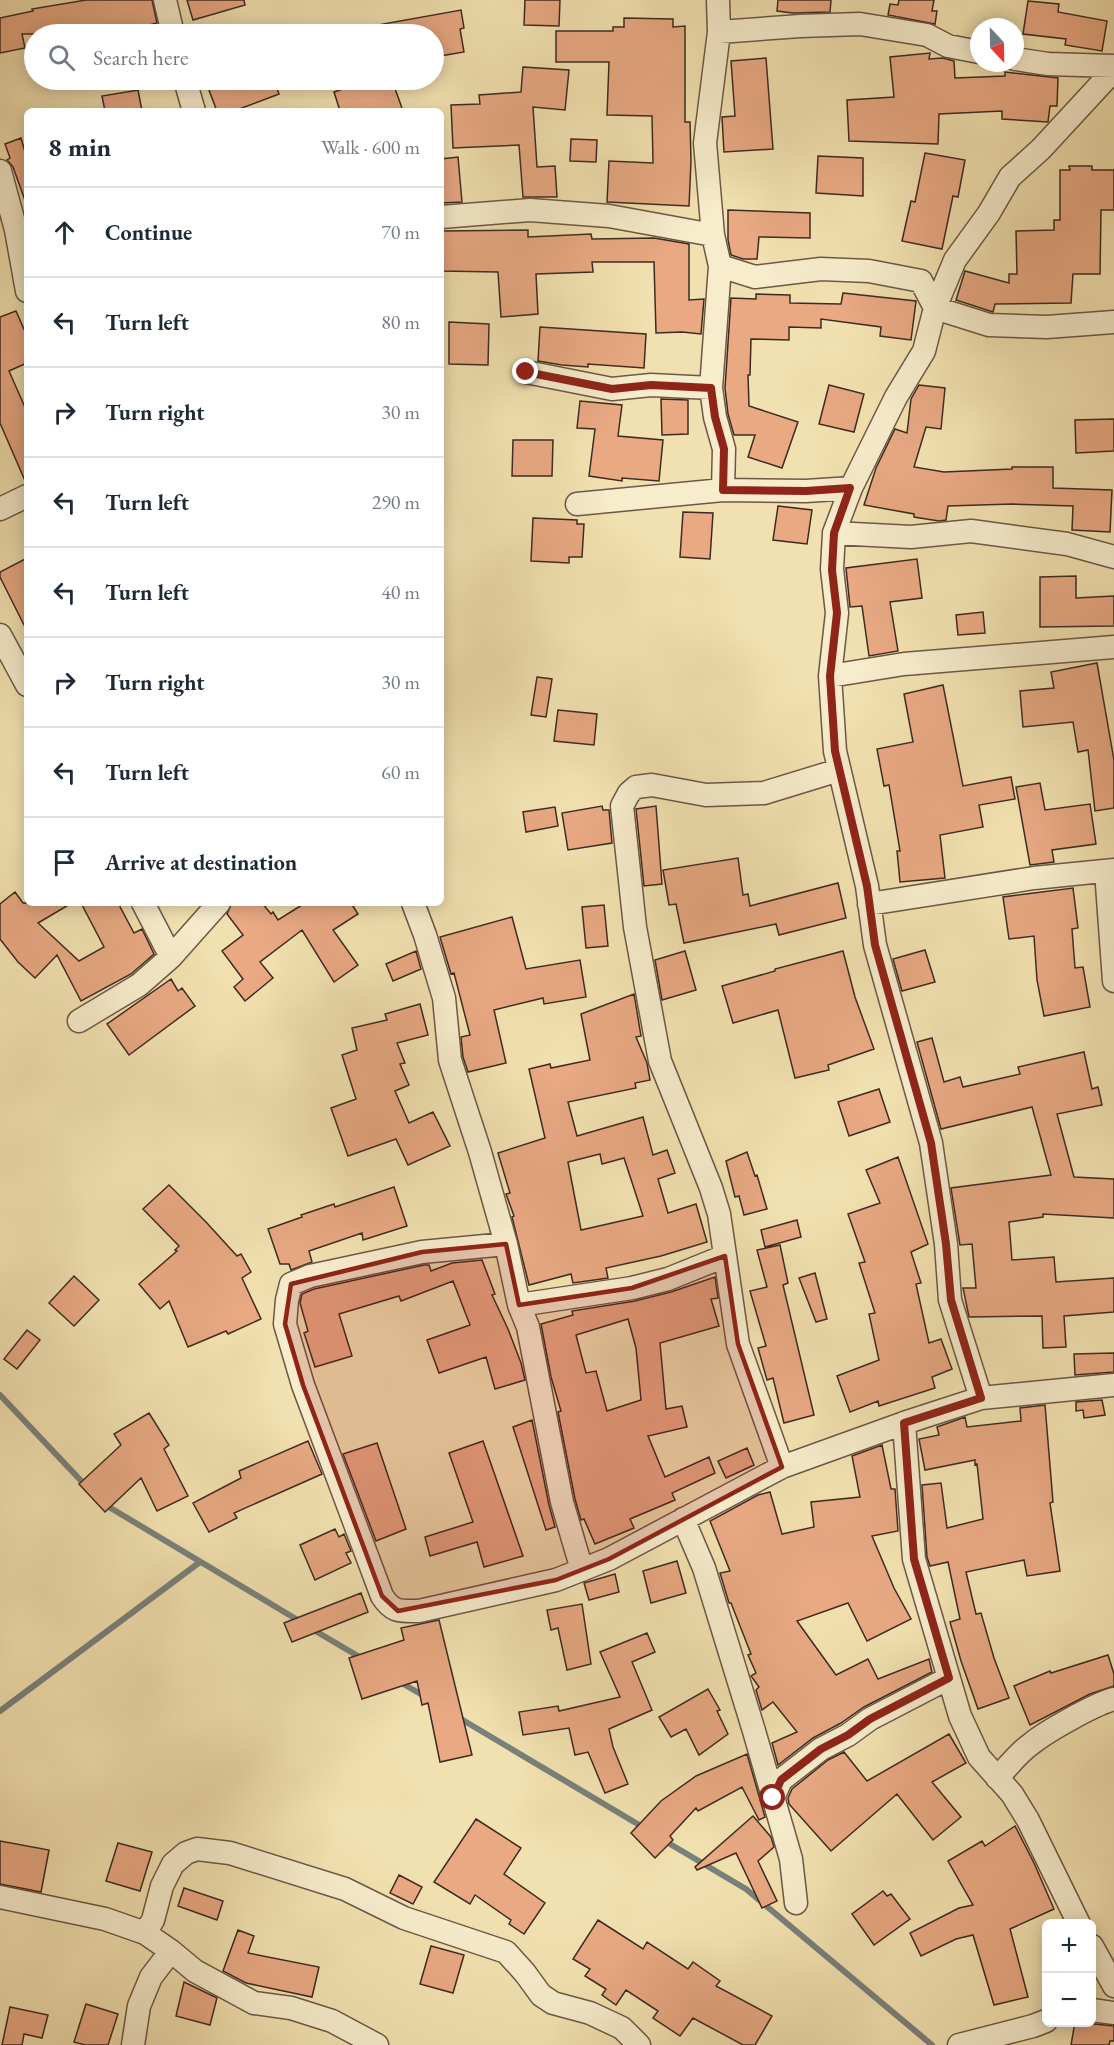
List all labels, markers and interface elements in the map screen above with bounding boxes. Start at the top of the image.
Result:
north arrow [970,18,1024,72]
search box [24,24,444,90]
icon: search [45,41,78,74]
text: Search here [93,43,188,72]
text: 8 min [48,130,111,164]
text: Walk · 600 m [321,134,420,160]
icon: ahead [48,216,81,249]
text: Continue [105,218,192,247]
text: 70 m [381,219,420,245]
icon: left [48,306,81,339]
text: Turn left [105,308,189,337]
text: 80 m [381,309,420,335]
route end [512,358,538,384]
icon: right [48,396,81,429]
text: Turn right [105,398,204,427]
text: 30 m [381,399,420,425]
icon: left [48,486,81,519]
text: Turn left [105,488,189,517]
text: 290 m [372,489,420,515]
icon: left [48,576,81,609]
text: Turn left [105,578,189,607]
text: 40 m [381,579,420,605]
icon: right [48,666,81,699]
text: Turn right [105,668,204,697]
text: 30 m [381,669,420,695]
icon: left [48,756,81,789]
text: Turn left [105,758,189,787]
text: 60 m [381,759,420,785]
icon: arrive [48,846,81,879]
text: Arrive at destination [105,848,297,877]
route start [759,1784,785,1810]
map controls [1042,1919,1096,2027]
button: + [1042,1919,1096,1973]
button: − [1042,1973,1096,2027]

